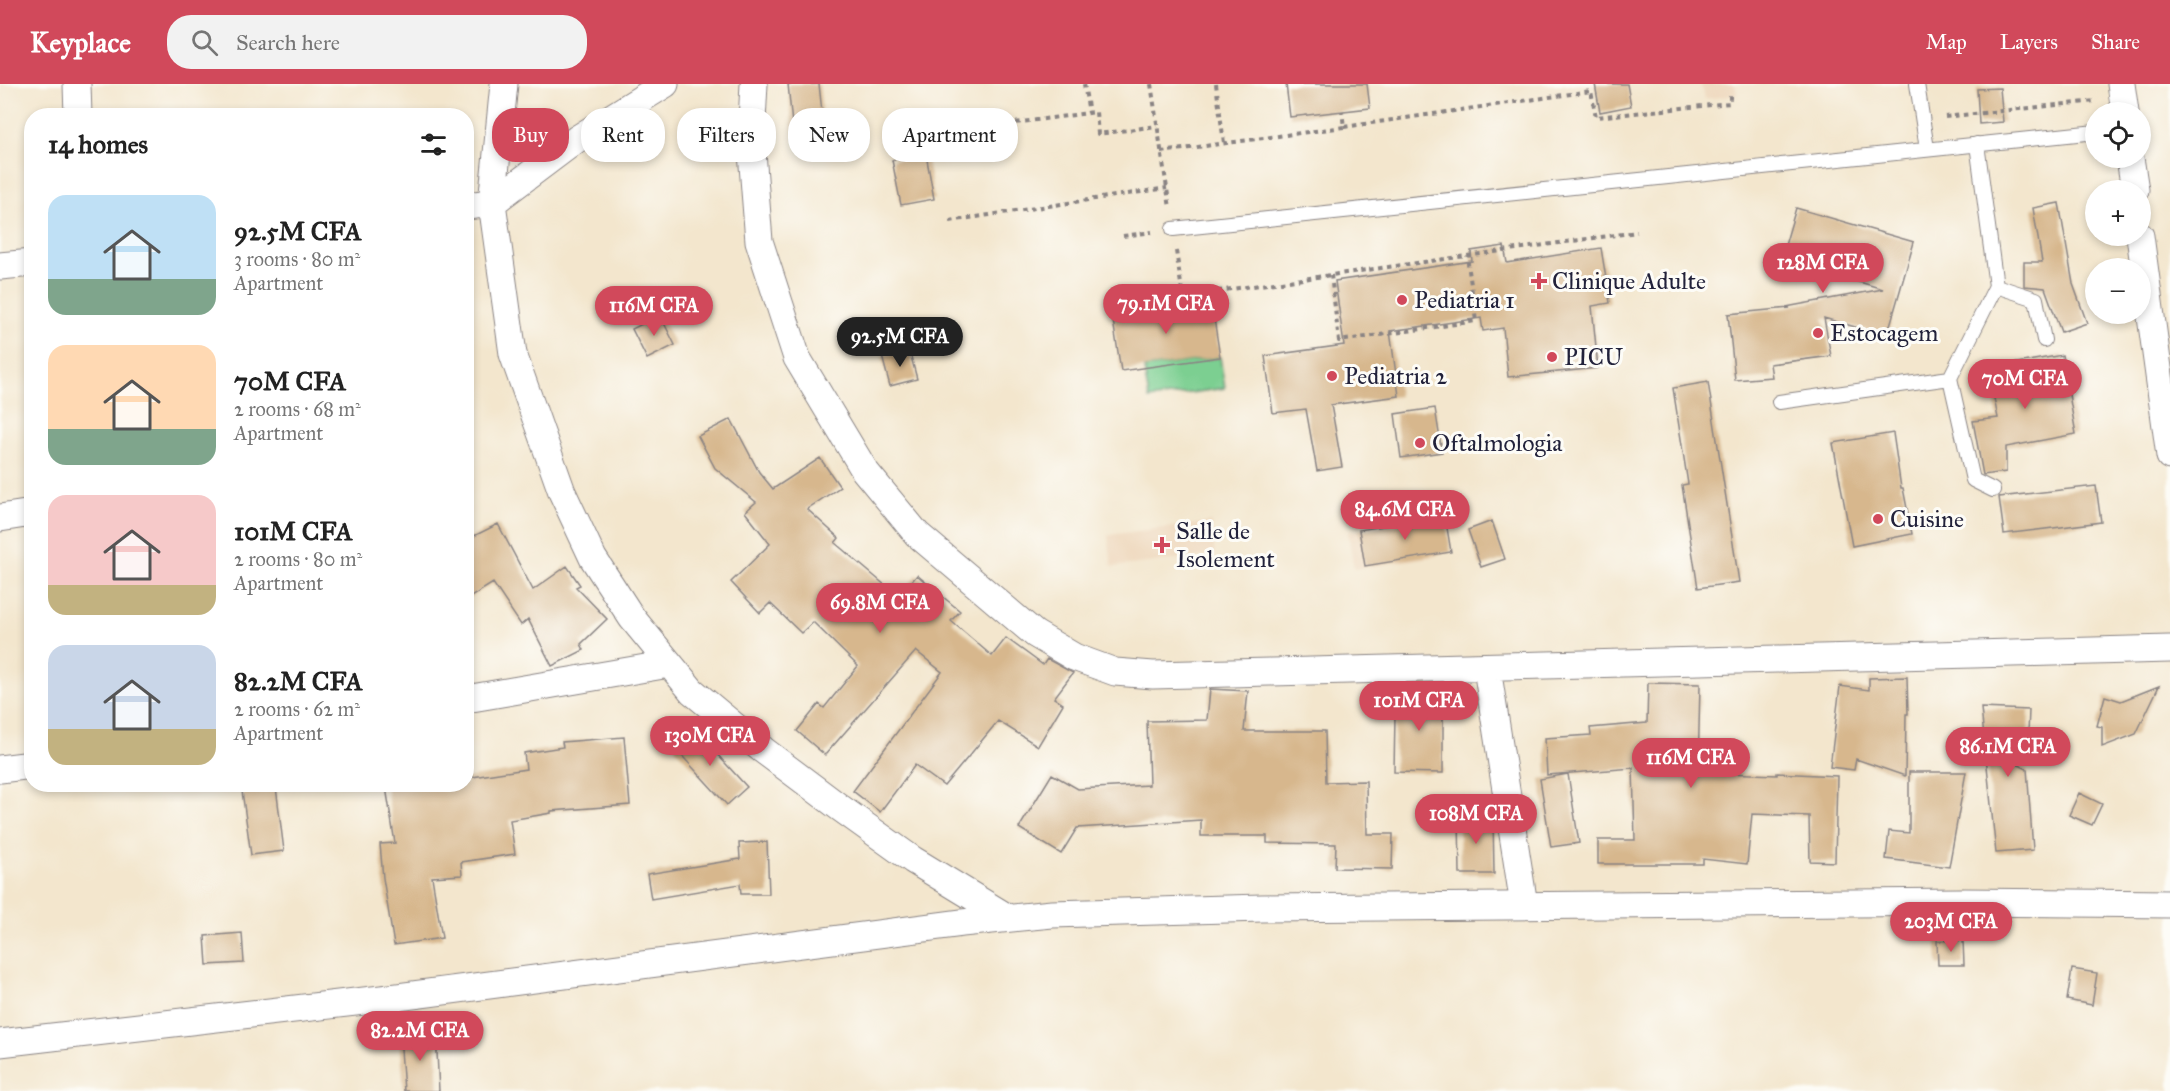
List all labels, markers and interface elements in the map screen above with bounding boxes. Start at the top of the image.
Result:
search box [167,15,587,69]
text: Keyplace [30,25,131,60]
icon: search [188,26,221,59]
text: Search here [236,29,340,56]
text: Map [1926,29,1967,55]
text: Layers [2000,29,2058,55]
text: Share [2091,29,2140,55]
map controls [2085,102,2151,324]
button: locate [2085,102,2151,168]
chip: Buy [492,108,569,162]
chip: Rent [581,108,665,162]
chip: Filters [677,108,776,162]
chip: New [788,108,870,162]
chip: Apartment [882,108,1018,162]
text: 14 homes [48,128,148,160]
icon: filters [417,128,450,161]
button: + [2085,180,2151,246]
text: 92.5M CFA [234,215,362,247]
icon: home [96,219,168,291]
pin: 128M CFA [1761,243,1885,294]
text: 3 rooms · 80 m² [234,247,360,271]
text: 128M CFA [1777,250,1869,274]
button: − [2085,258,2151,324]
place label: Clinique Adulte [1552,266,1706,296]
text: Apartment [234,271,323,295]
marker: Clinique Adulte [1530,272,1548,290]
pin: 79.1M CFA [1097,284,1235,335]
place label: Pediatria 1 [1414,285,1515,315]
pin: 116M CFA [592,286,716,337]
text: 79.1M CFA [1117,291,1215,315]
text: 116M CFA [609,293,699,317]
marker: Pediatria 1 [1395,293,1409,307]
pin: 92.5M CFA [831,317,969,368]
place label: Estocagem [1830,318,1938,348]
text: 92.5M CFA [851,324,949,348]
marker: Estocagem [1811,326,1825,340]
place label: PICU [1564,342,1623,372]
marker: PICU [1545,350,1559,364]
pin: 70M CFA [1970,359,2080,410]
place label: Pediatria 2 [1344,361,1447,391]
text: 70M CFA [234,365,346,397]
text: 70M CFA [1982,366,2068,390]
icon: home [96,369,168,441]
marker: Pediatria 2 [1325,369,1339,383]
text: 2 rooms · 68 m² [234,397,361,421]
text: Apartment [234,421,323,445]
place label: Oftalmologia [1432,428,1563,458]
marker: Oftalmologia [1413,436,1427,450]
pin: 84.6M CFA [1336,490,1474,541]
text: 84.6M CFA [1355,497,1455,521]
place label: Cuisine [1890,504,1964,534]
marker: Cuisine [1871,512,1885,526]
text: 101M CFA [234,515,353,547]
place label: Salle de Isolement [1176,516,1275,574]
icon: home [96,519,168,591]
marker: Salle de Isolement [1153,536,1171,554]
text: 2 rooms · 80 m² [234,547,362,571]
text: Apartment [234,571,323,595]
pin: 69.8M CFA [811,583,949,634]
text: 69.8M CFA [830,590,930,614]
text: 82.2M CFA [234,665,363,697]
icon: home [96,669,168,741]
pin: 101M CFA [1357,681,1481,732]
text: 101M CFA [1373,688,1465,712]
text: 2 rooms · 62 m² [234,697,360,721]
pin: 130M CFA [648,716,772,767]
text: Apartment [234,721,323,745]
text: 130M CFA [664,723,756,747]
pin: 86.1M CFA [1939,727,2077,778]
text: 86.1M CFA [1959,734,2057,758]
pin: 116M CFA [1629,738,1753,789]
text: 116M CFA [1646,745,1736,769]
pin: 108M CFA [1414,794,1538,845]
text: 108M CFA [1429,801,1523,825]
pin: 203M CFA [1889,902,2013,953]
text: 203M CFA [1904,909,1998,933]
pin: 82.2M CFA [351,1011,489,1062]
text: 82.2M CFA [370,1018,470,1042]

